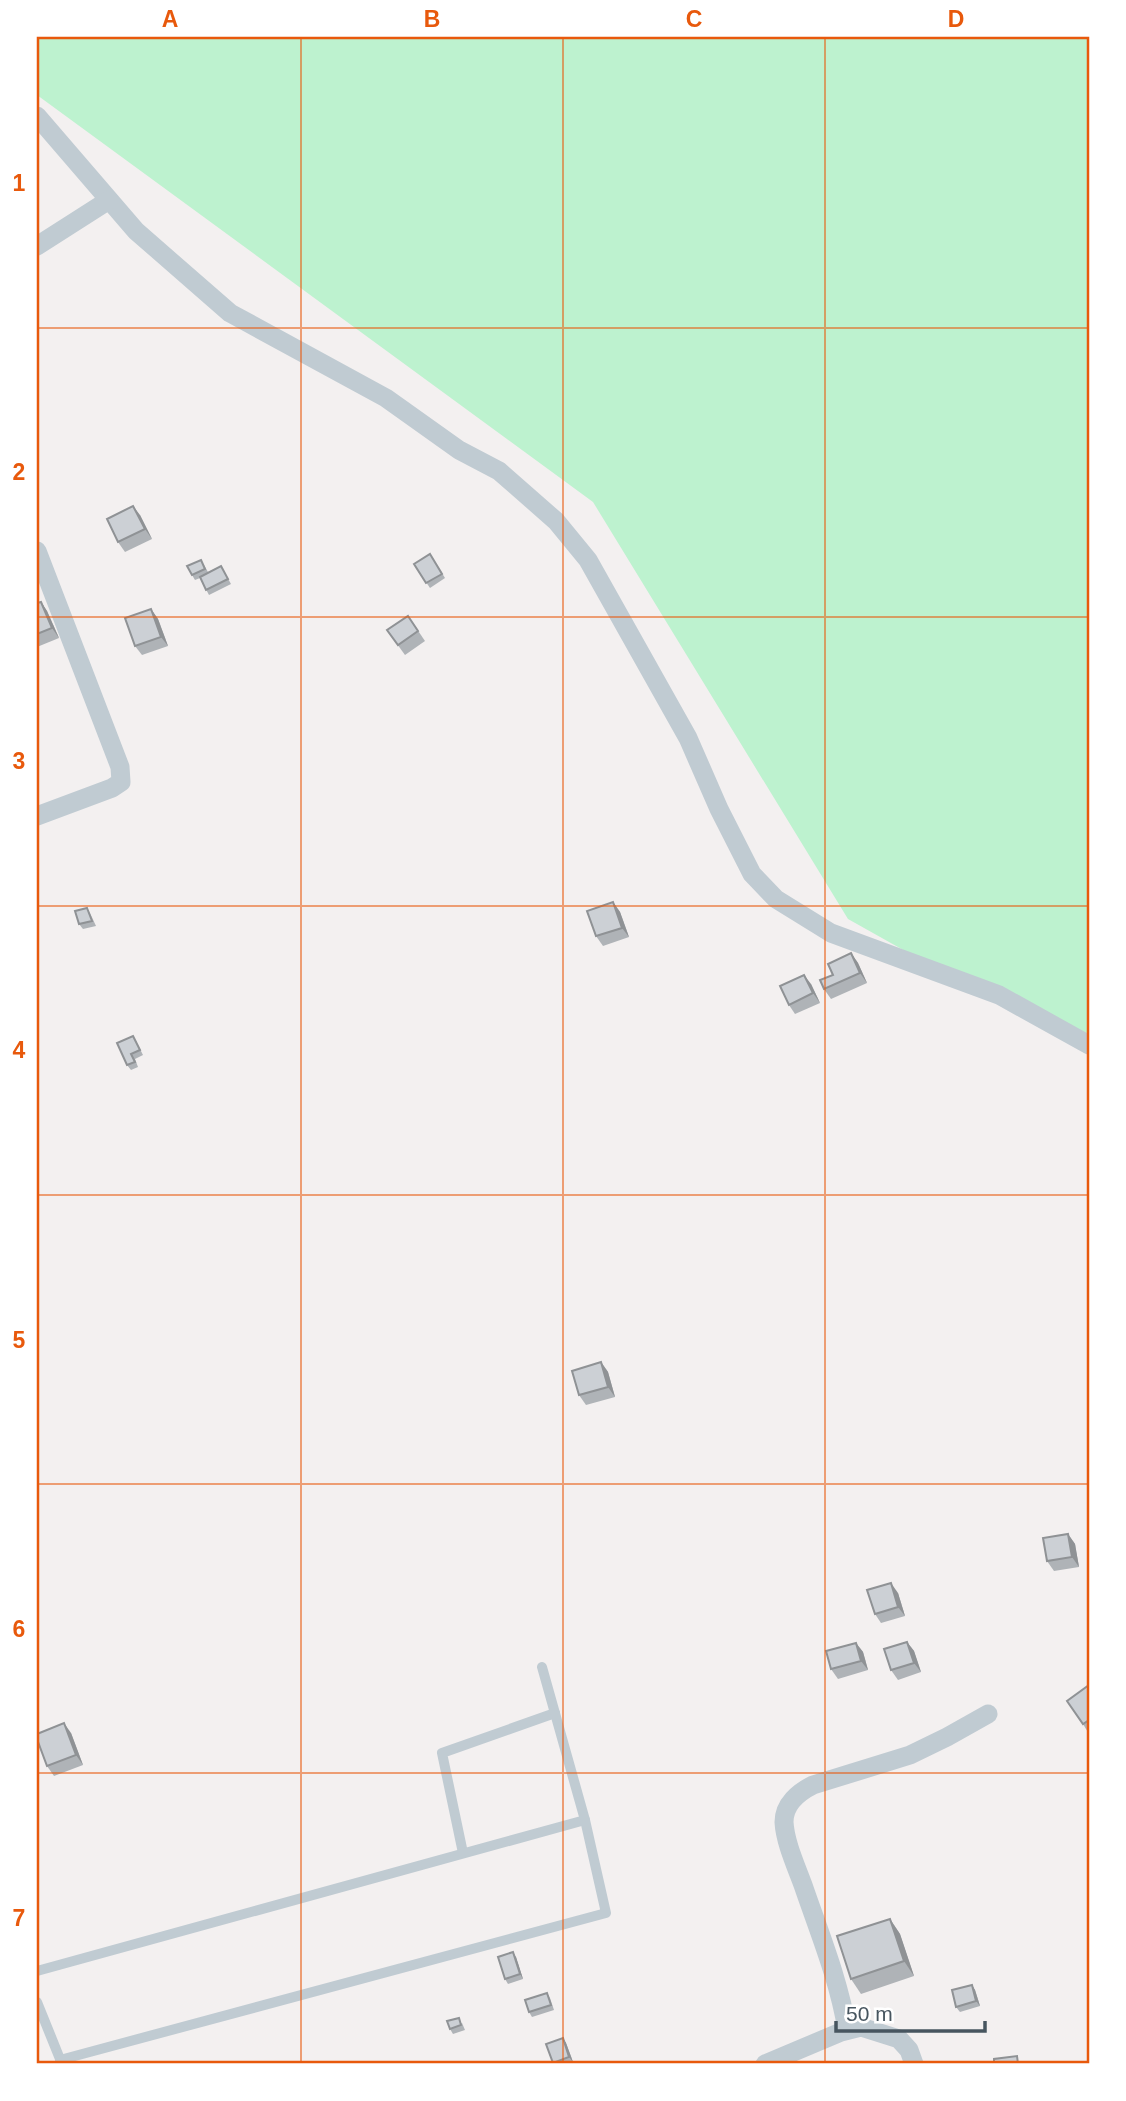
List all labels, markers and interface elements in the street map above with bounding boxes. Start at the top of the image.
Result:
text: A [162,6,178,32]
text: B [424,6,440,32]
text: C [686,6,702,32]
text: D [948,6,964,32]
text: 1 [13,170,26,196]
text: 2 [13,459,25,485]
text: 3 [13,748,25,774]
text: 4 [13,1037,26,1063]
text: 5 [13,1327,26,1353]
text: 6 [13,1616,25,1642]
text: 7 [13,1905,25,1931]
scale bar [836,1989,984,2033]
text: 50 m [846,2002,893,2025]

